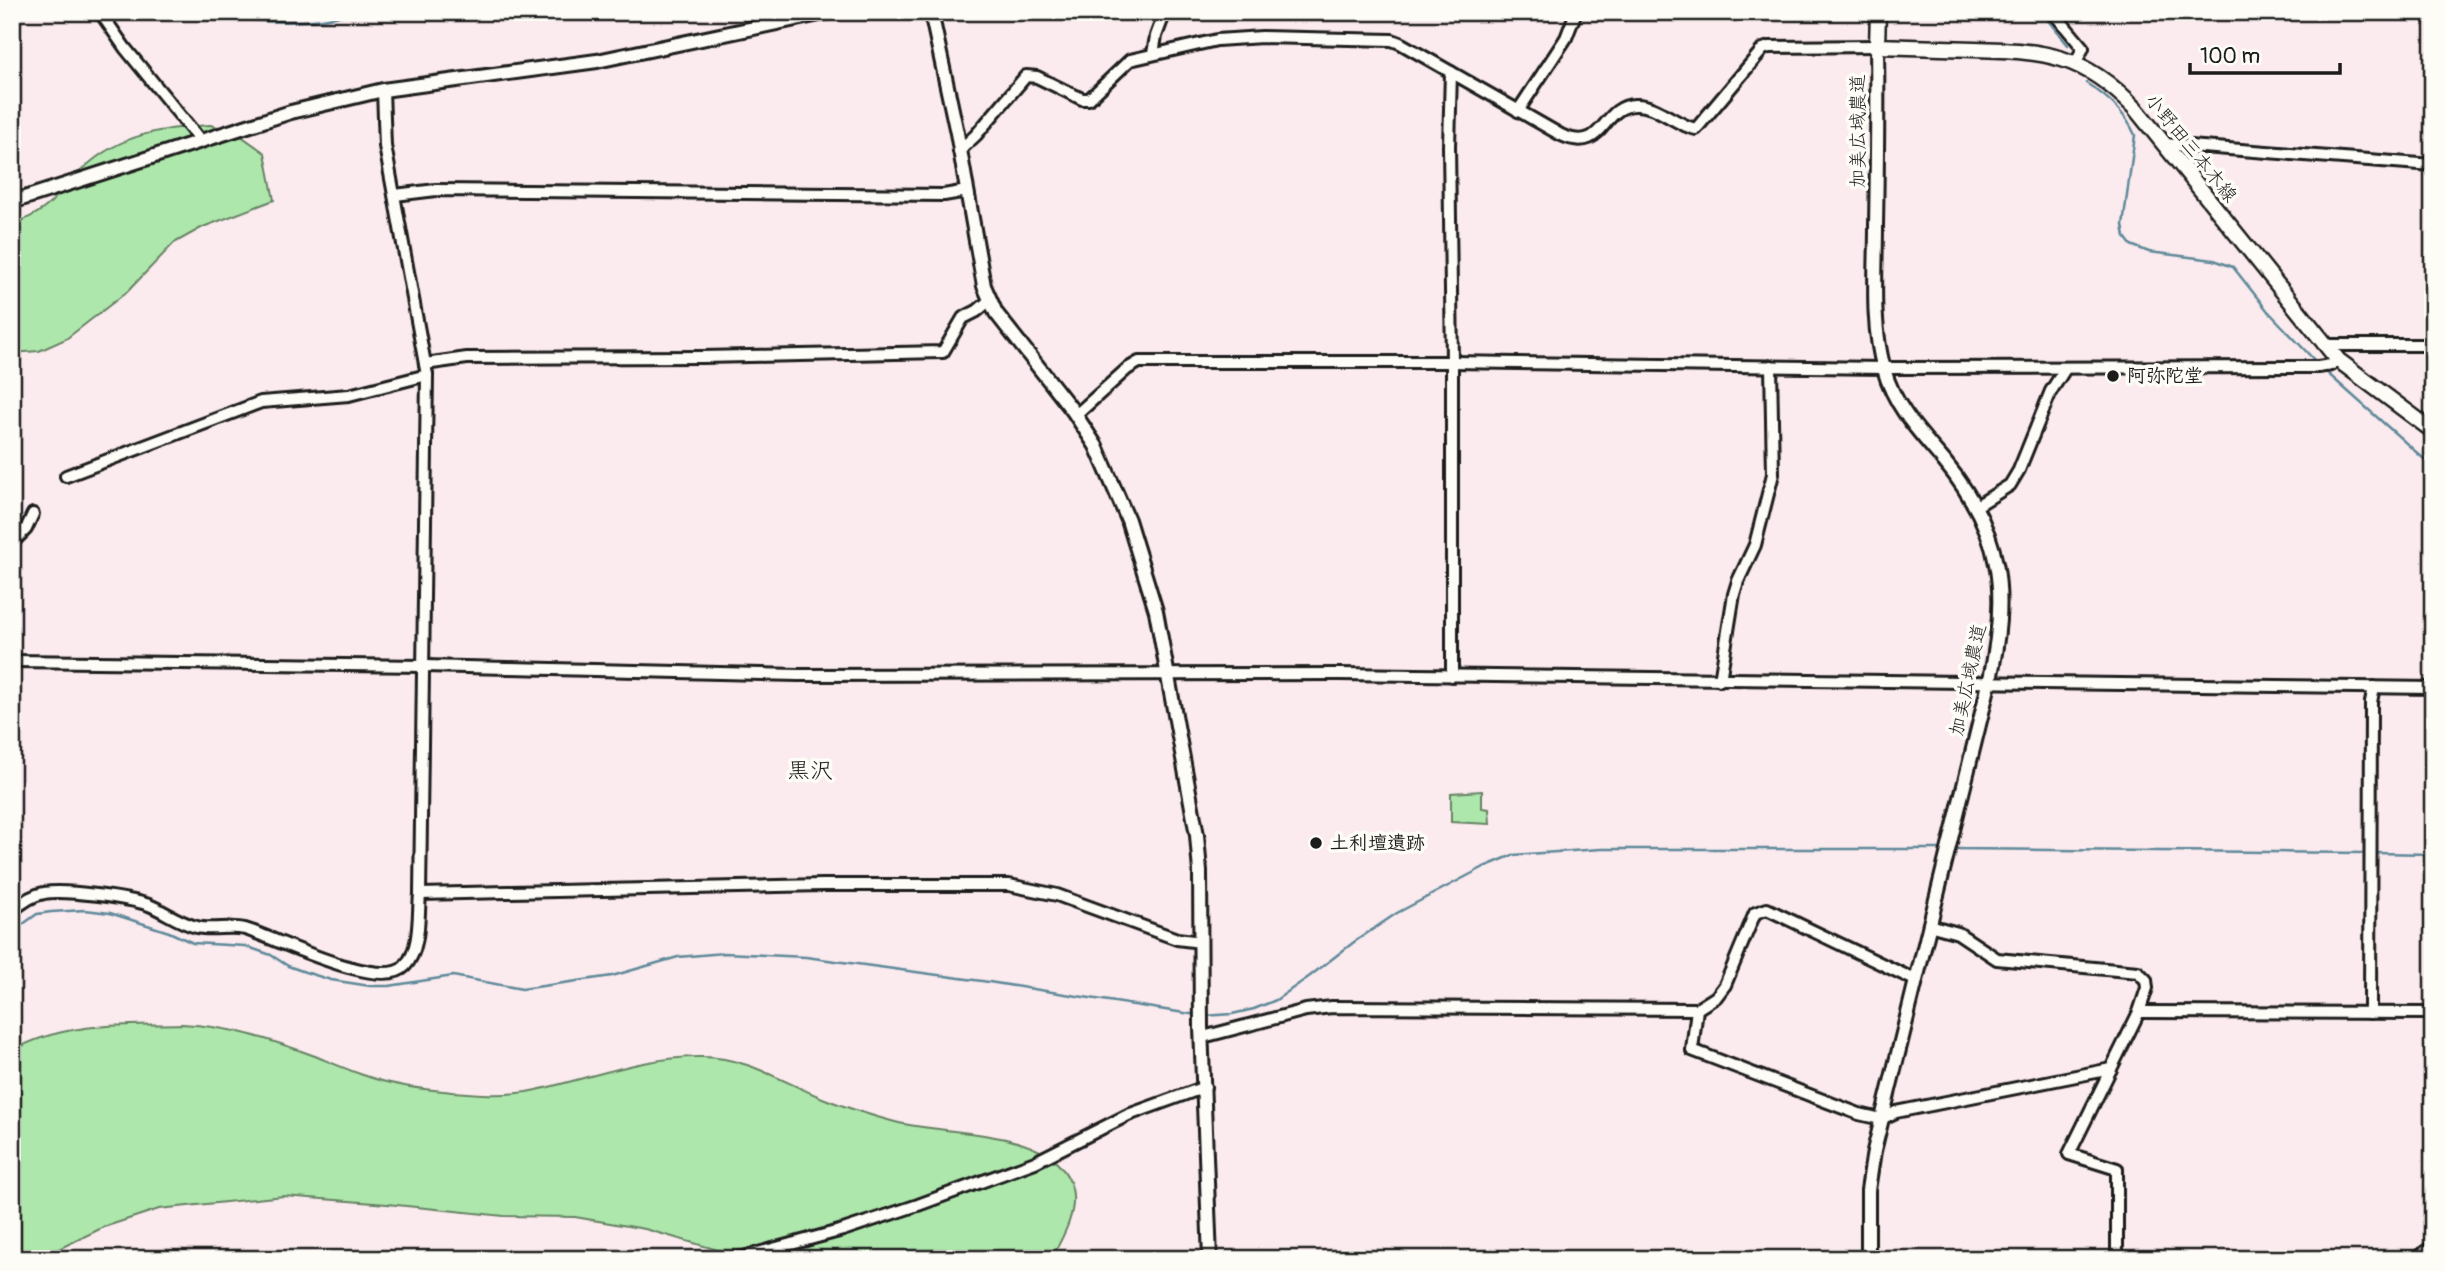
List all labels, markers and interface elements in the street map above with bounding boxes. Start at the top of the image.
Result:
scale bar [2190,32,2340,76]
text: 100 m [2200,43,2260,70]
street label: 加美広域農道 [1846,74,1870,188]
street label: 小野田三本木線 [2140,89,2242,207]
place label: 阿弥陀堂 [2127,364,2203,388]
marker: 阿弥陀堂 [2105,368,2121,384]
street label: 加美広域農道 [1944,622,1992,738]
district label: 黒沢 [787,756,833,785]
place label: 土利壇遺跡 [1330,831,1425,855]
marker: 土利壇遺跡 [1308,835,1324,851]

